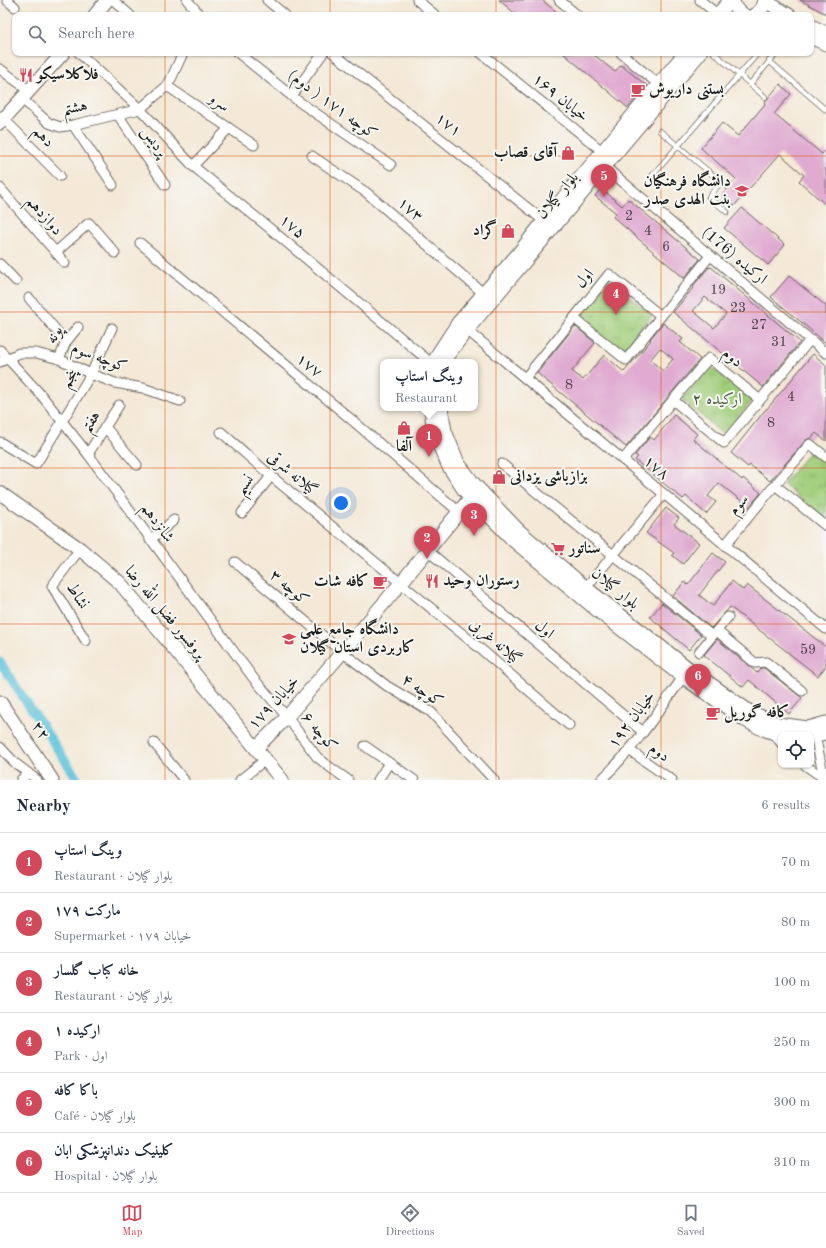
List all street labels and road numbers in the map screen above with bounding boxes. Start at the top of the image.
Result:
street label: کوچه ۱۷۱ ( دوم) [281,67,380,147]
street label: خیابان ۱۶۹ [529,71,591,125]
street label: سرو [204,89,232,116]
street label: هشتم [61,98,90,125]
street label: ۱۷۱ [432,110,464,140]
street label: دهم [25,123,57,155]
street label: پردیس [137,124,171,163]
street label: بلوار گیلان [532,168,582,223]
street label: دوازدهم [18,193,65,243]
street label: ۱۷۳ [394,195,426,225]
street label: ۱۷۵ [276,212,308,242]
street label: ارکیده (176) [698,224,770,288]
street label: اول [573,266,597,292]
street label: پونه [44,323,69,348]
street label: کوچه سوم [67,339,129,381]
street label: دوم [716,345,745,375]
street label: ۱۷۷ [293,351,325,381]
street label: پنجم [58,365,88,394]
street label: هفتم [78,408,110,439]
street label: گیلانه شرقی [263,447,321,500]
street label: ۱۷۸ [640,453,672,483]
street label: نسیم [232,472,263,502]
street label: سوم [726,491,756,522]
street label: شانزدهم [133,500,176,549]
street label: پروفسور فضل الله رضا [120,559,214,666]
street label: بلوار گیلان [588,564,643,613]
street label: کوچه ۳ [265,566,312,610]
street label: نشاط [63,580,91,612]
street label: گیلانه غربی [465,614,525,670]
street label: اول [531,618,557,642]
street label: کوچه ۴ [397,671,446,712]
street label: خیابان ۱۷۹ [245,673,303,733]
street label: خیابان ۱۹۲ [606,689,658,751]
street label: کوچه ۶ [297,709,341,756]
street label: ۲۲ [28,719,52,743]
street label: دوم [643,740,672,770]

